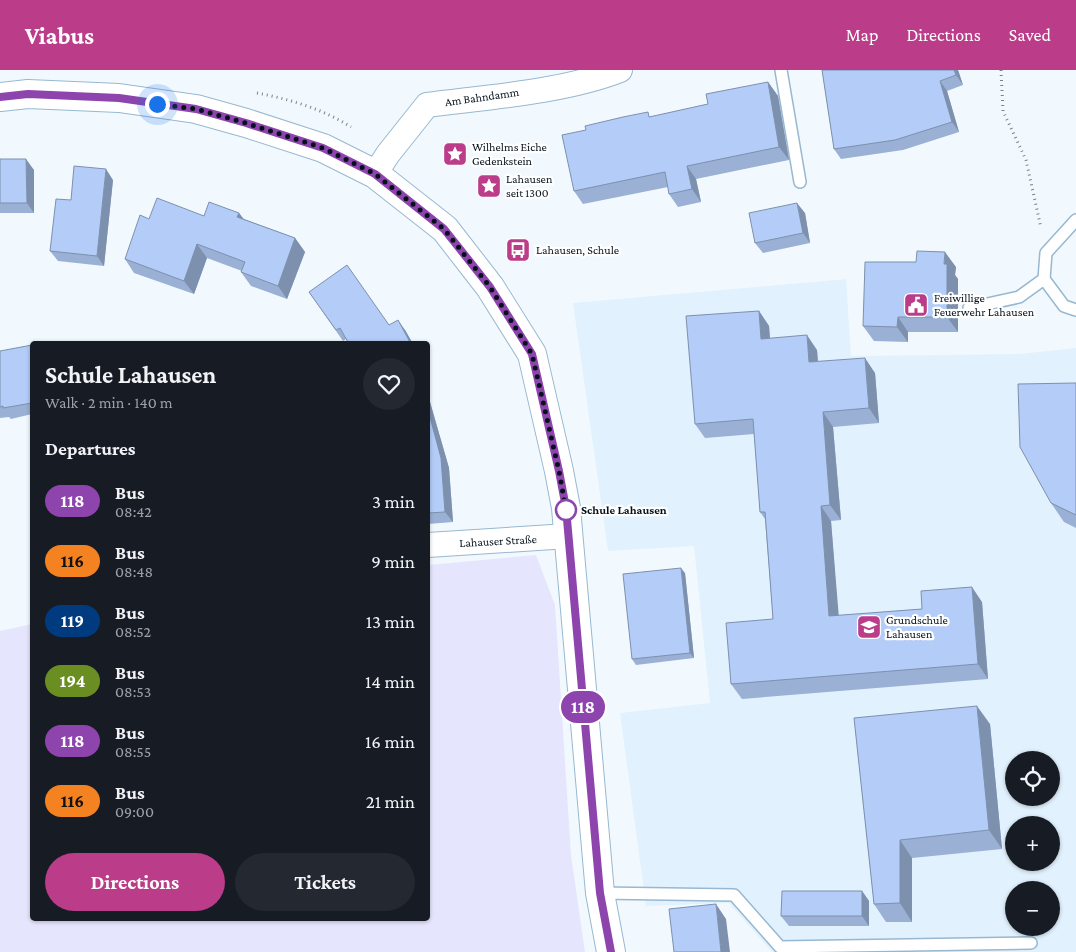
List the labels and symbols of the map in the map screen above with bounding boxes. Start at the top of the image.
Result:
street label: Am Bahndamm [444,85,520,109]
your location [145,92,170,117]
place label: Wilhelms Eiche Gedenkstein [472,140,547,168]
place icon: Wilhelms Eiche Gedenkstein [442,141,468,167]
place label: Lahausen seit 1300 [506,172,553,200]
place icon: Lahausen seit 1300 [476,173,502,199]
bus stop icon: Lahausen, Schule [505,237,531,263]
place label: Lahausen, Schule [536,243,619,257]
place label: Freiwillige Feuerwehr Lahausen [934,291,1035,319]
public building icon: Freiwillige Feuerwehr Lahausen [903,292,929,318]
marker: Schule Lahausen [555,499,577,521]
place label: Schule Lahausen [581,503,667,517]
street label: Lahauser Straße [459,532,537,550]
place label: Grundschule Lahausen [886,613,948,641]
school or university icon: Grundschule Lahausen [856,614,882,640]
line badge: 118 [554,691,612,723]

